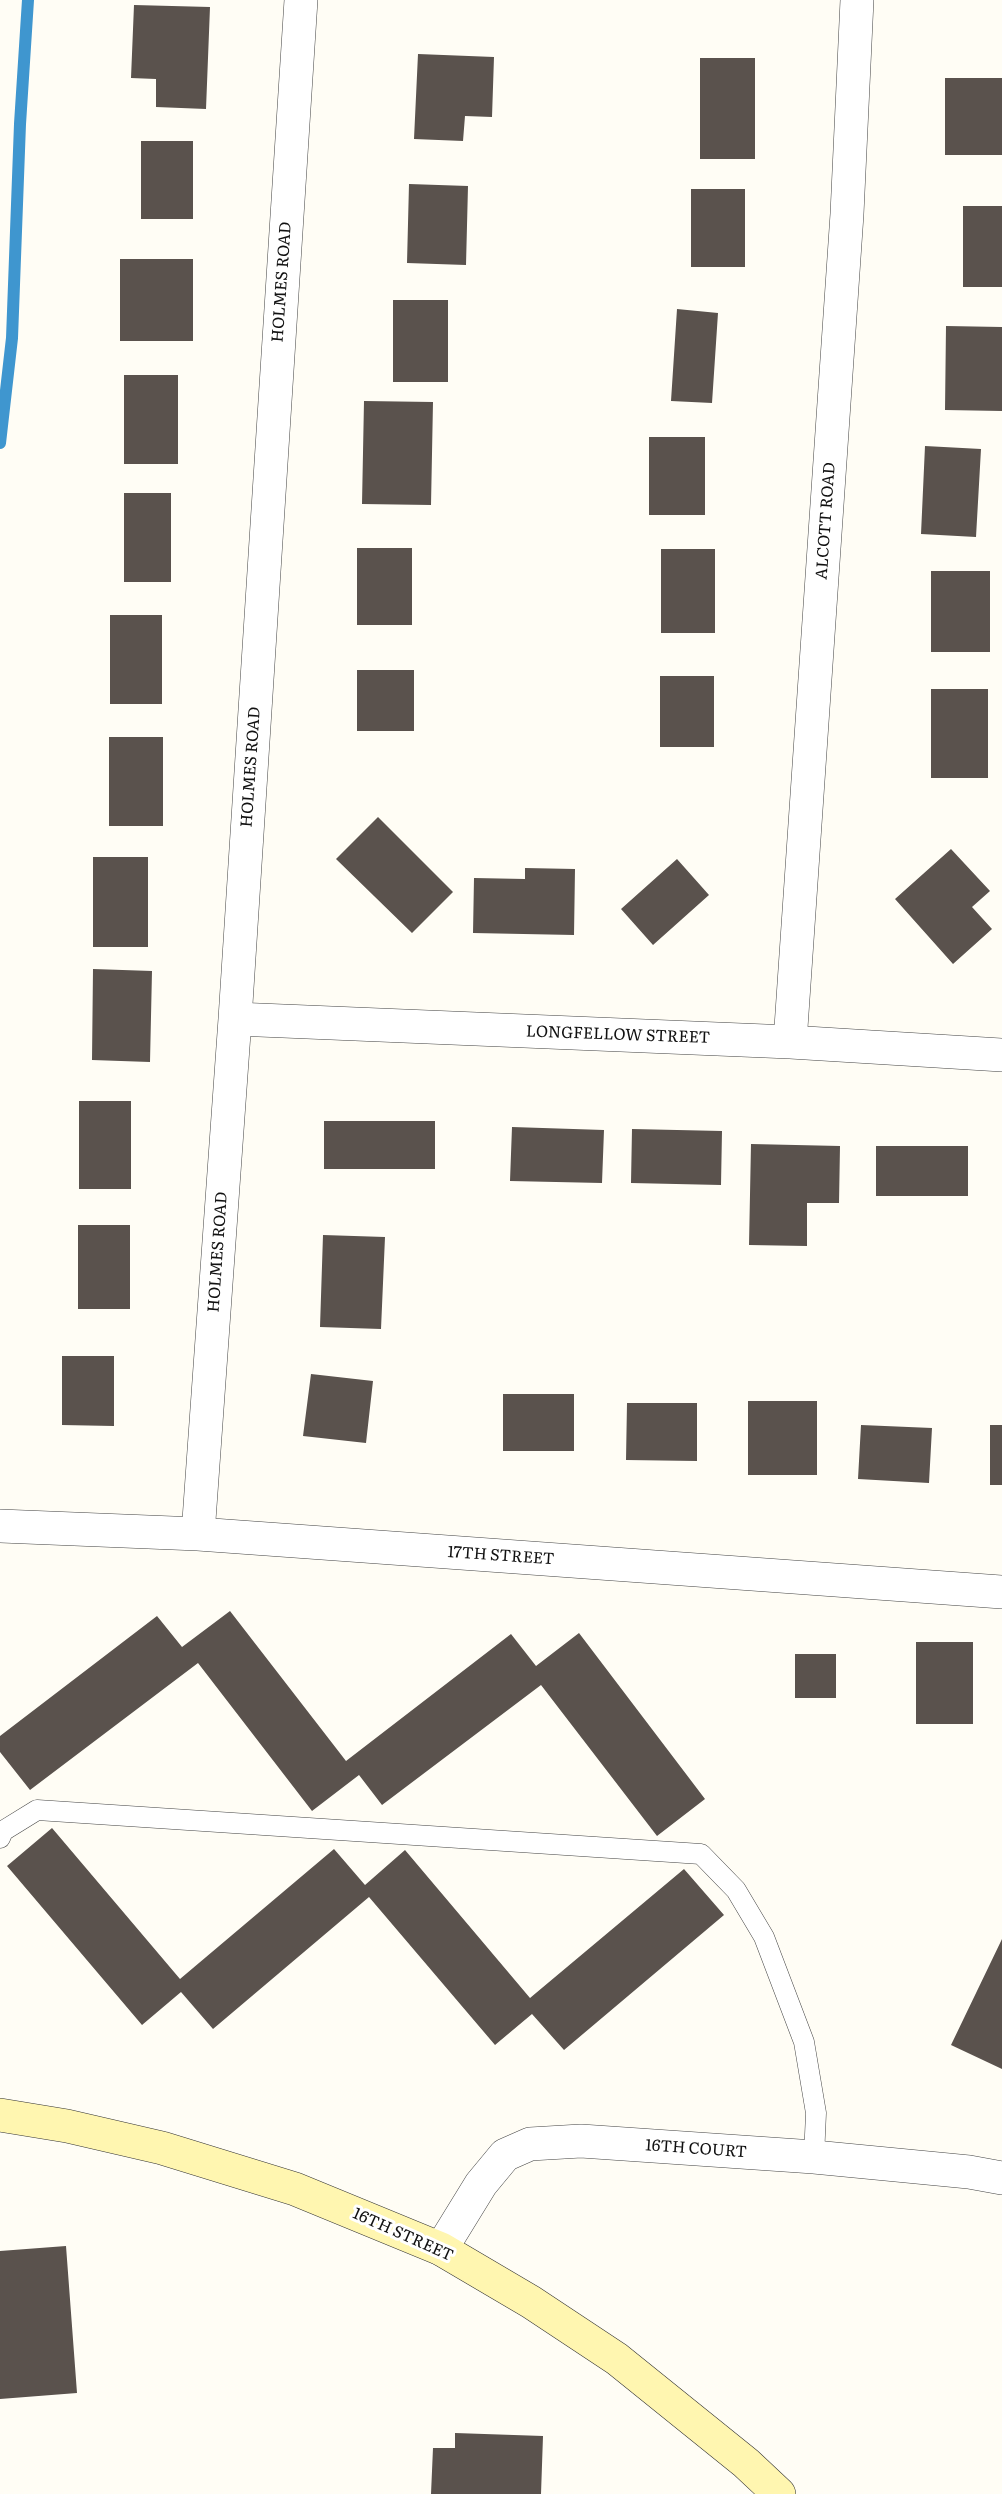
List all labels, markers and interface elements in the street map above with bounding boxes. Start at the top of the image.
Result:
street label: HOLMES ROAD [268,221,296,343]
street label: ALCOTT ROAD [812,462,840,580]
street label: HOLMES ROAD [237,706,265,828]
street label: LONGFELLOW STREET [526,1022,710,1048]
street label: HOLMES ROAD [204,1191,232,1313]
street label: 17TH STREET [447,1543,555,1569]
street label: 16TH COURT [645,2136,747,2162]
street label: 16TH STREET [350,2204,456,2266]

